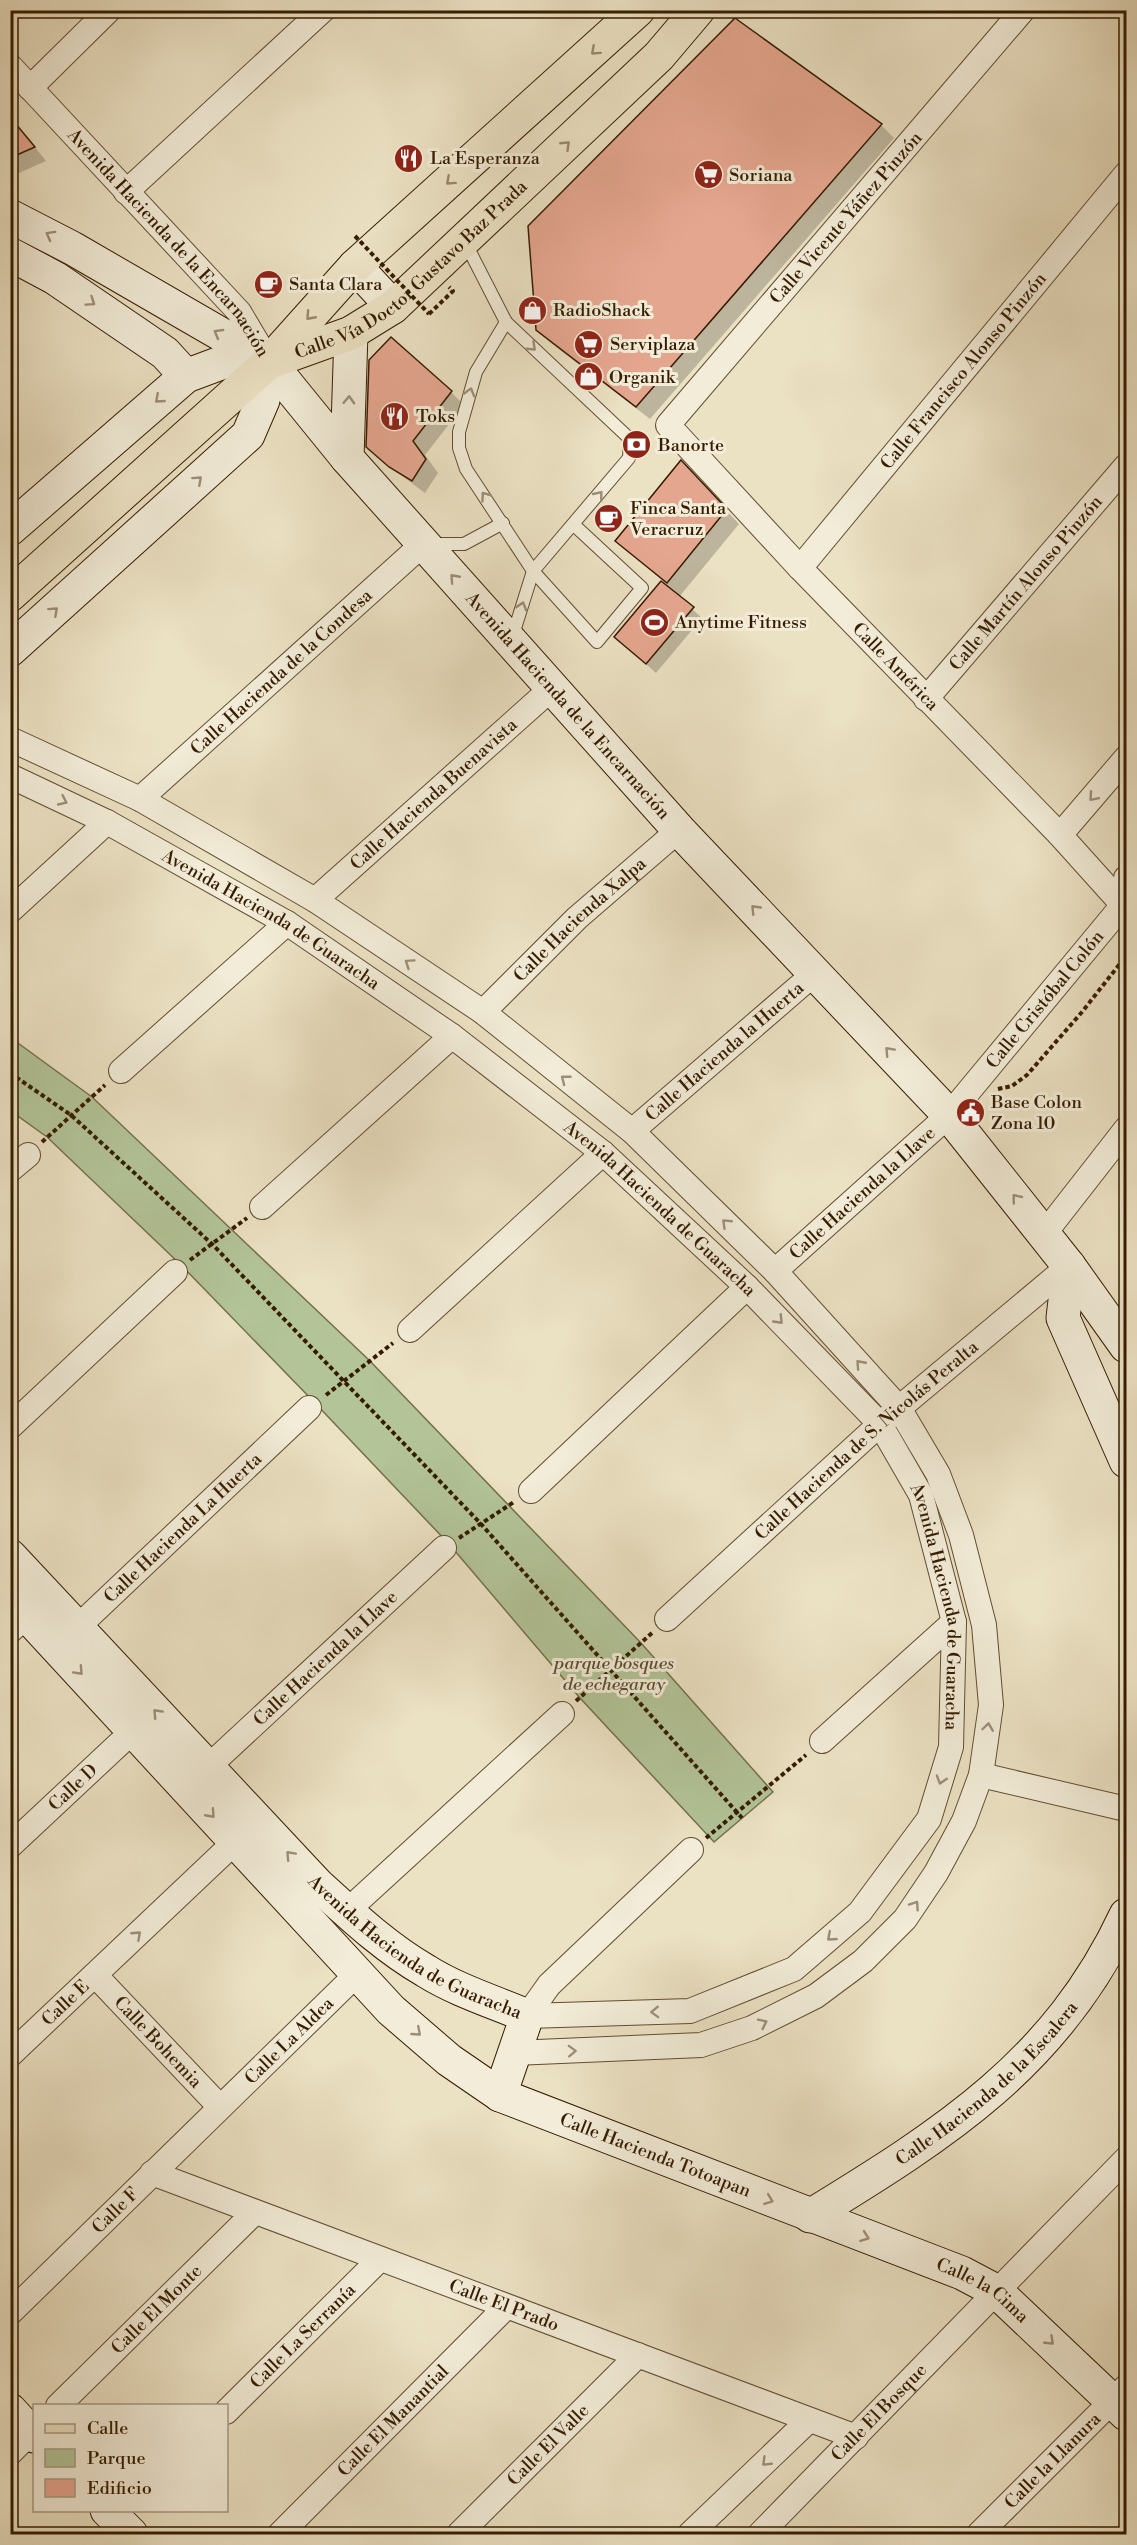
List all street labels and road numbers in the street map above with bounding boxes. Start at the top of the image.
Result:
street label: Avenida Hacienda de la Encarnación [62,123,275,361]
street label: Calle Vicente Yáñez Pinzón [765,127,927,309]
street label: Calle Vía Doctor Gustavo Baz Prada [291,174,533,364]
street label: Calle Francisco Alonso Pinzón [875,267,1052,474]
street label: Calle Martín Alonso Pinzón [944,490,1107,675]
street label: Calle Hacienda de la Condesa [185,583,378,760]
street label: Avenida Hacienda de la Encarnación [460,586,676,824]
street label: Calle América [848,617,945,716]
street label: Calle Hacienda Buenavista [345,713,523,875]
street label: Avenida Hacienda de Guaracha [157,843,385,995]
street label: Calle Hacienda Xalpa [508,852,651,987]
street label: Calle Cristóbal Colón [981,925,1109,1073]
street label: Calle Hacienda la Huerta [640,976,809,1126]
street label: Avenida Hacienda de Guaracha [558,1115,762,1302]
street label: Calle Hacienda la Llave [784,1121,940,1264]
street label: Calle Hacienda de S. Nicolás Peralta [750,1335,984,1545]
street label: Calle Hacienda La Huerta [99,1447,267,1608]
street label: Avenida Hacienda de Guaracha [904,1478,966,1731]
street label: Calle Hacienda la Llave [248,1586,402,1731]
street label: Calle D [43,1759,102,1816]
street label: Avenida Hacienda de Guaracha [302,1869,526,2024]
street label: Calle E [36,1975,94,2031]
street label: Calle Bohemia [109,1991,208,2093]
street label: Calle La Aldea [239,1991,339,2089]
street label: Calle Hacienda de la Escalera [891,1996,1083,2171]
street label: Calle Hacienda Totoapan [557,2108,755,2202]
street label: Calle F [87,2182,144,2238]
street label: Calle la Cima [933,2253,1035,2328]
street label: Calle El Monte [106,2259,207,2359]
street label: Calle El Prado [446,2274,562,2336]
street label: Calle La Serranía [245,2278,361,2393]
street label: Calle El Manantial [332,2359,454,2481]
street label: Calle El Bosque [826,2359,932,2466]
street label: Calle El Valle [502,2399,594,2491]
street label: Calle la Llanura [999,2407,1106,2514]

